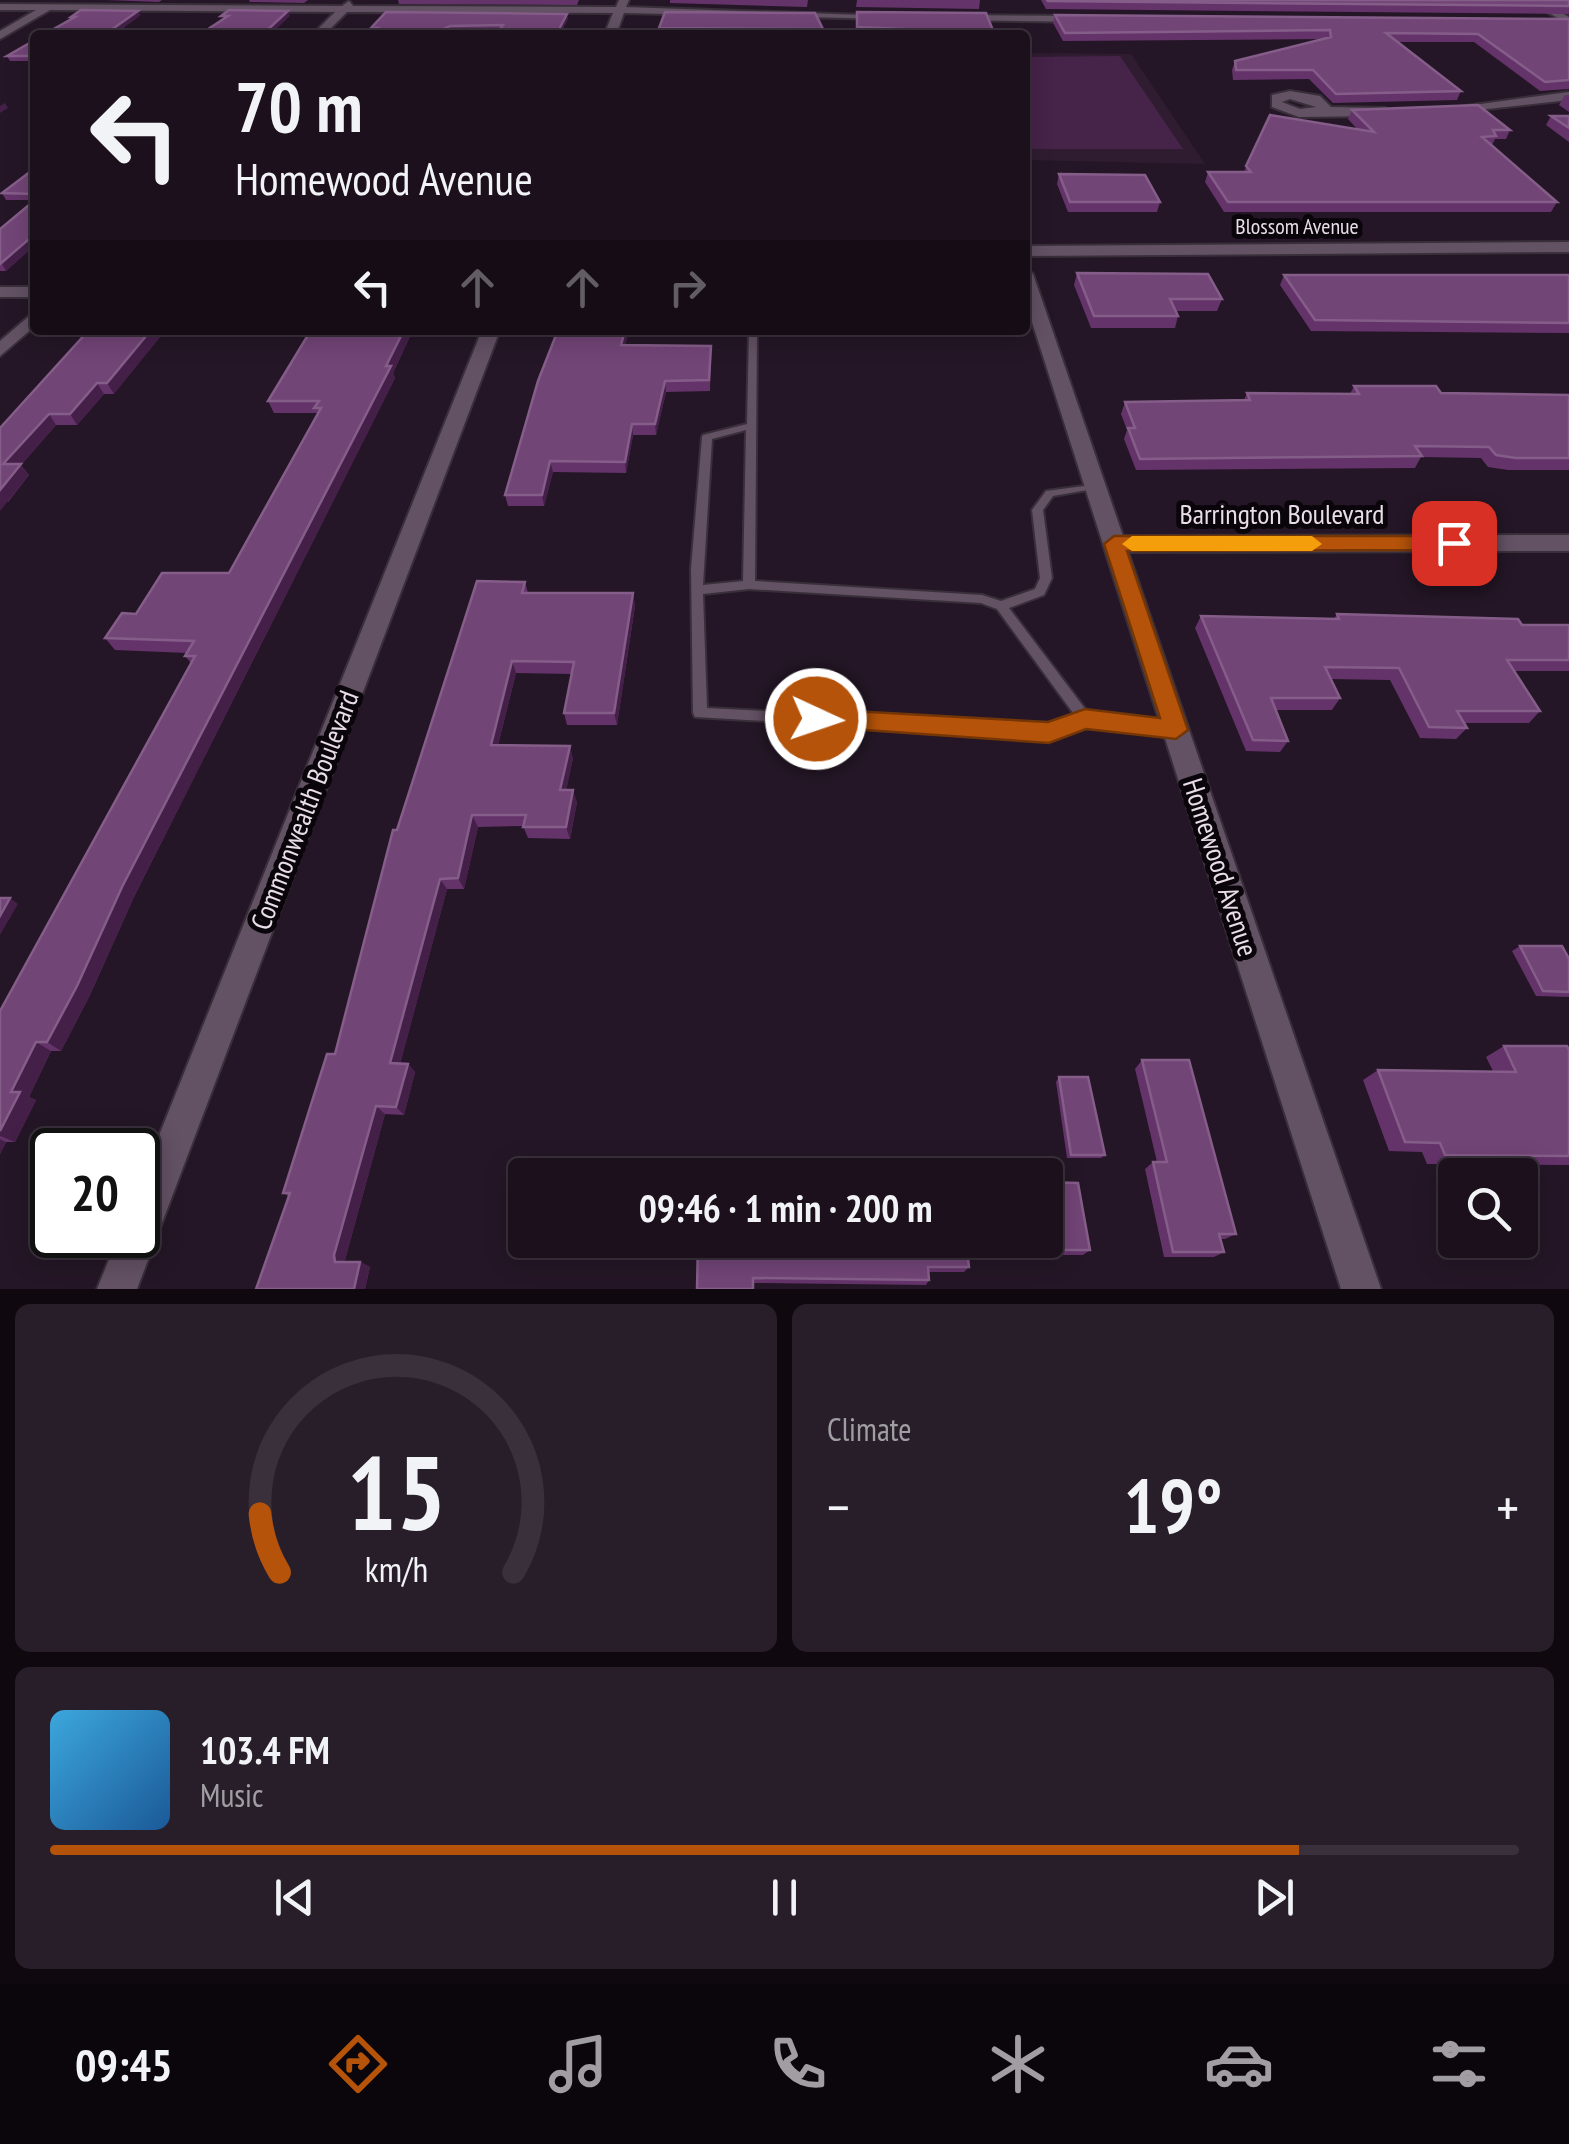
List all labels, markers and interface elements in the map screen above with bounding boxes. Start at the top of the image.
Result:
text: 70 m [235,61,363,151]
icon: left [70,70,200,200]
text: Homewood Avenue [235,149,533,207]
street label: Blossom Avenue [1235,212,1359,240]
icon: left [345,260,400,315]
icon: ahead [450,260,505,315]
icon: ahead [555,260,610,315]
icon: right [660,260,715,315]
street label: Barrington Boulevard [1180,495,1384,532]
pin [1412,501,1497,586]
icon: arrive [1427,516,1482,571]
position arrow [764,667,868,771]
street label: Commonwealth Boulevard [241,685,367,935]
street label: Homewood Avenue [1175,773,1267,961]
speed limit sign: 20 [30,1128,160,1258]
map controls [1438,1158,1538,1258]
button: search [1438,1158,1538,1258]
text: 09:46 · 1 min · 200 m [639,1183,932,1232]
text: Climate [827,1408,911,1450]
text: 15 [346,1424,446,1559]
text: 19° [1123,1457,1223,1554]
text: − [827,1471,850,1542]
text: + [1496,1471,1519,1542]
text: km/h [364,1546,428,1592]
text: 103.4 FM [200,1725,330,1774]
text: Music [200,1774,263,1816]
icon: previous [267,1870,322,1925]
icon: pause [757,1870,812,1925]
icon: next [1247,1870,1302,1925]
icon: directions [323,2029,393,2099]
icon: music [543,2029,613,2099]
icon: phone [763,2029,833,2099]
icon: climate [983,2029,1053,2099]
icon: car [1204,2029,1274,2099]
icon: filters [1424,2029,1494,2099]
text: 09:45 [75,2035,172,2093]

